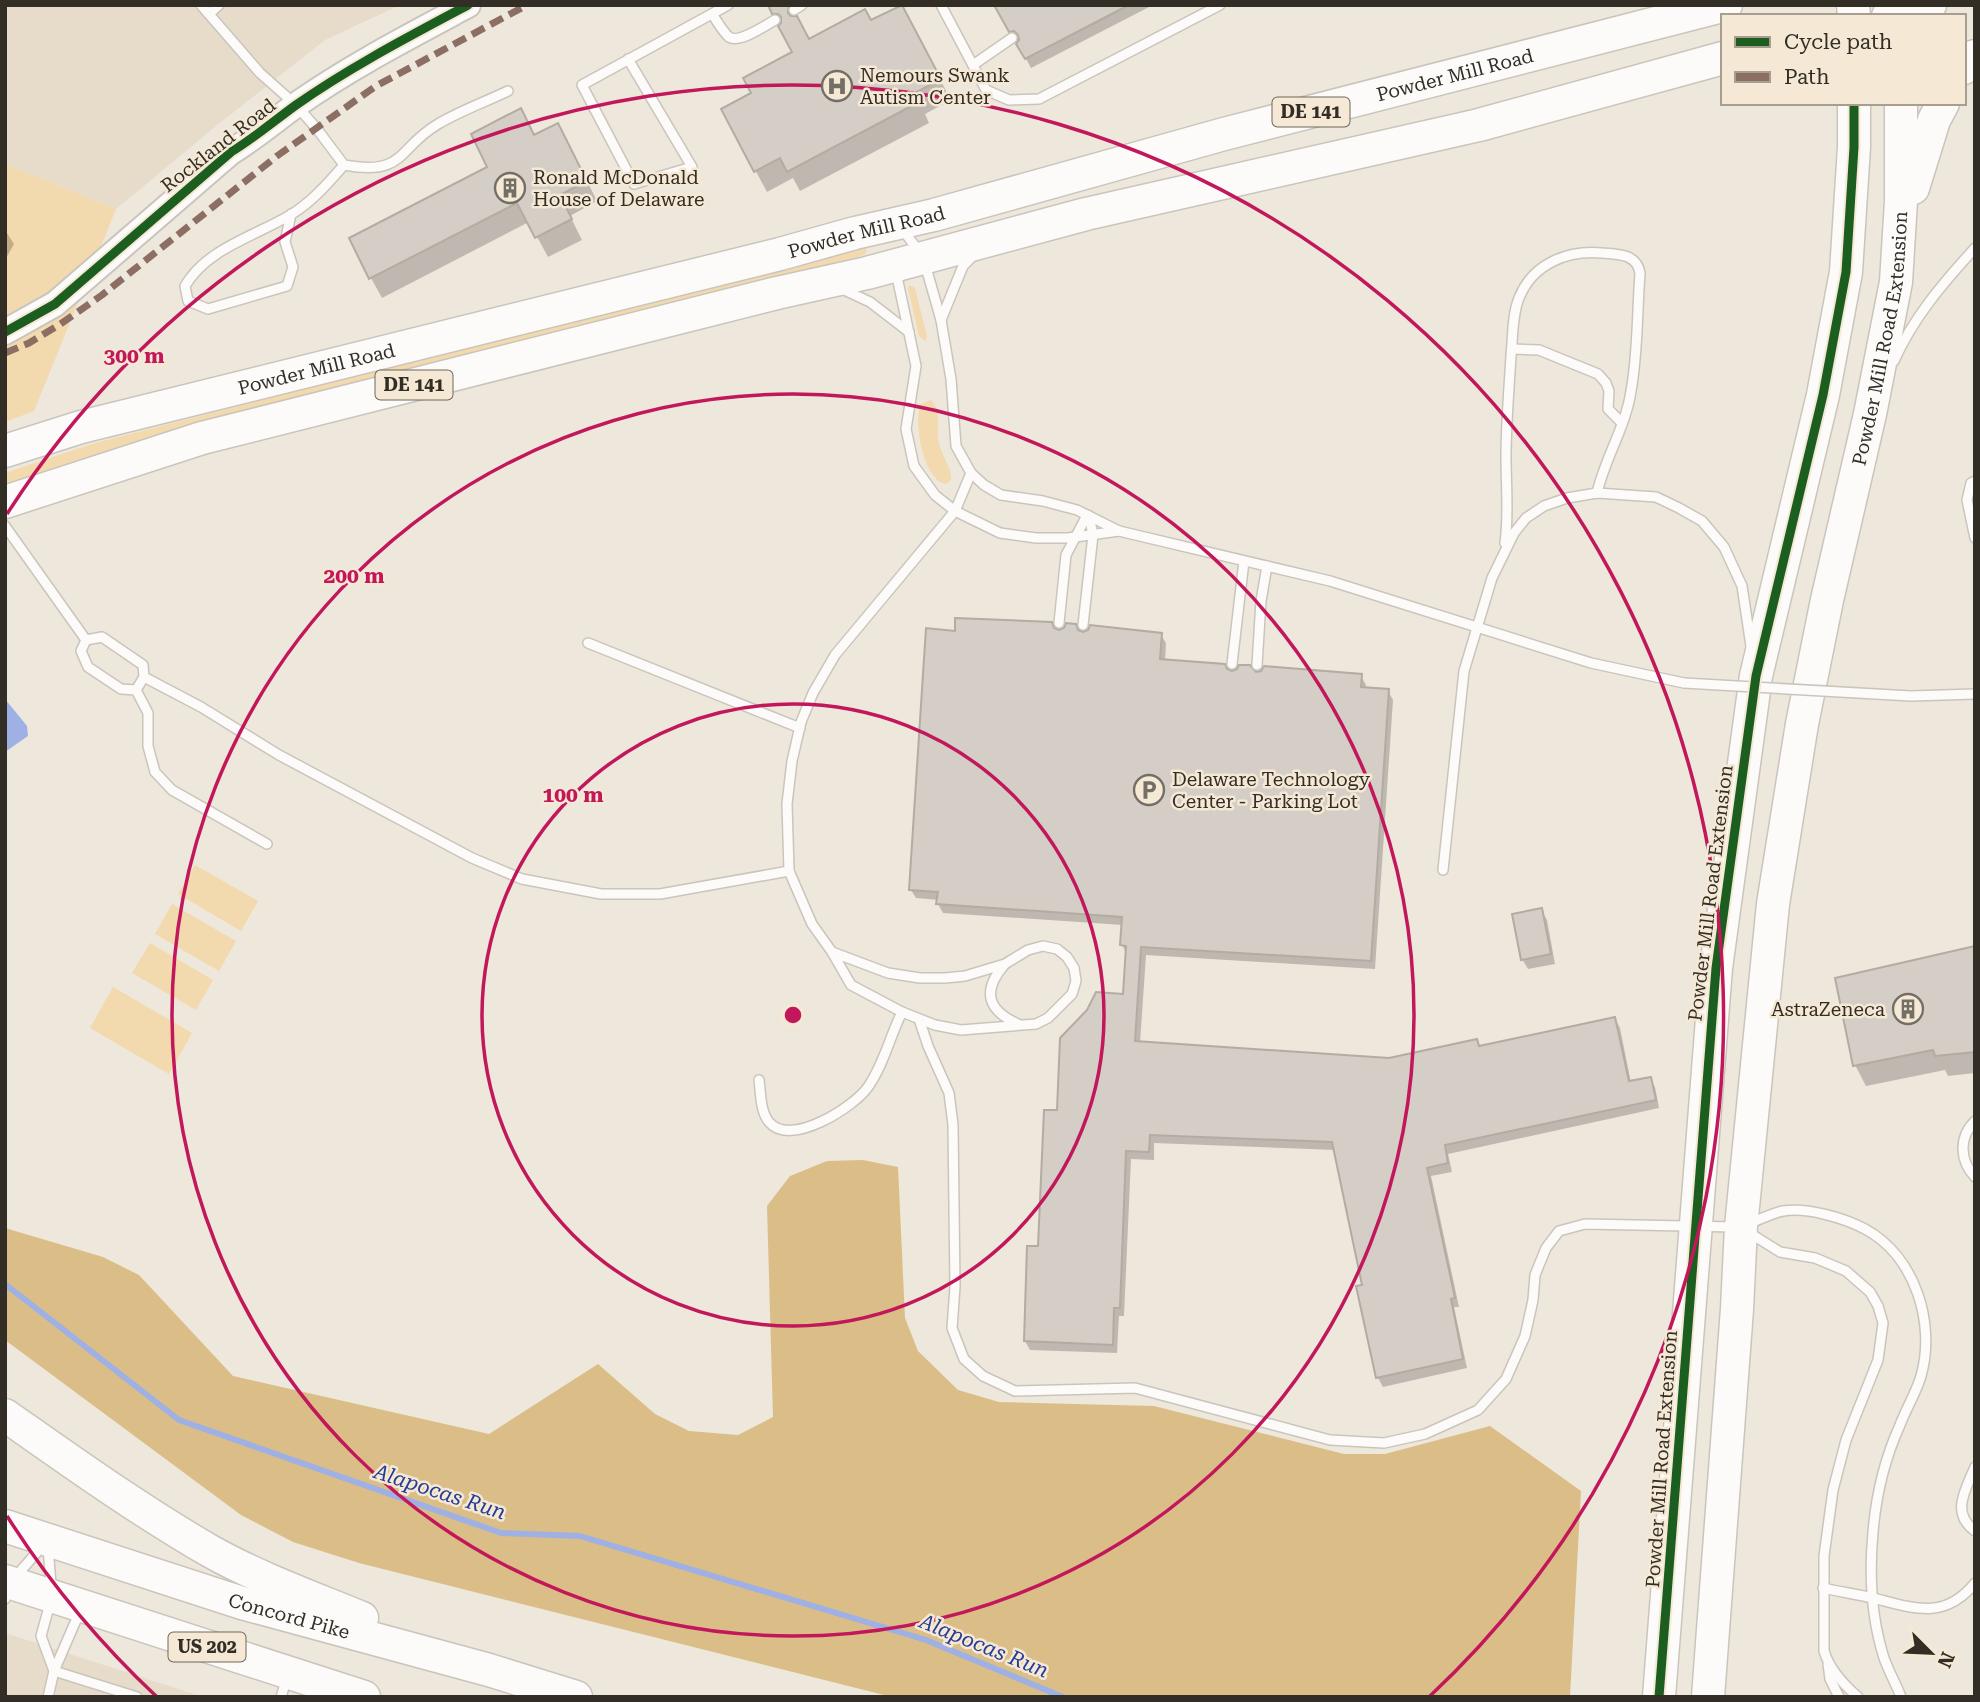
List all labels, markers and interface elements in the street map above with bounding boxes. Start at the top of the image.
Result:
legend [1721,14,1966,105]
text: Cycle path [1784,30,1893,54]
street label: Powder Mill Road [1374,44,1536,106]
place label: Nemours Swank Autism Center [860,64,1010,109]
text: Path [1784,65,1830,89]
hospital icon: Nemours Swank Autism Center [820,69,854,103]
street label: Rockland Road [157,94,280,197]
road number: DE 141 [1272,98,1350,127]
place label: Ronald McDonald House of Delaware [533,166,705,211]
building icon: Ronald McDonald House of Delaware [493,171,527,205]
street label: Powder Mill Road [785,201,948,263]
street label: Powder Mill Road Extension [1847,210,1912,468]
street label: Powder Mill Road [235,339,397,400]
text: 300 m [104,344,164,368]
road number: DE 141 [376,370,452,400]
text: 200 m [324,564,384,588]
street label: Powder Mill Road Extension [1683,764,1738,1023]
place label: Delaware Technology Center - Parking Lot [1172,768,1371,813]
parking icon: Delaware Technology Center - Parking Lot [1132,773,1166,807]
text: 100 m [543,783,603,807]
building icon: AstraZeneca [1891,992,1925,1026]
place label: AstraZeneca [1771,998,1886,1021]
centre of rings [781,1003,805,1027]
street label: Powder Mill Road Extension [1641,1329,1682,1589]
water label: Alapocas Run [369,1459,509,1525]
street label: Concord Pike [225,1588,352,1644]
water label: Alapocas Run [914,1609,1052,1683]
north arrow [1896,1618,1966,1688]
road number: US 202 [168,1632,246,1662]
text: N [1932,1648,1960,1671]

